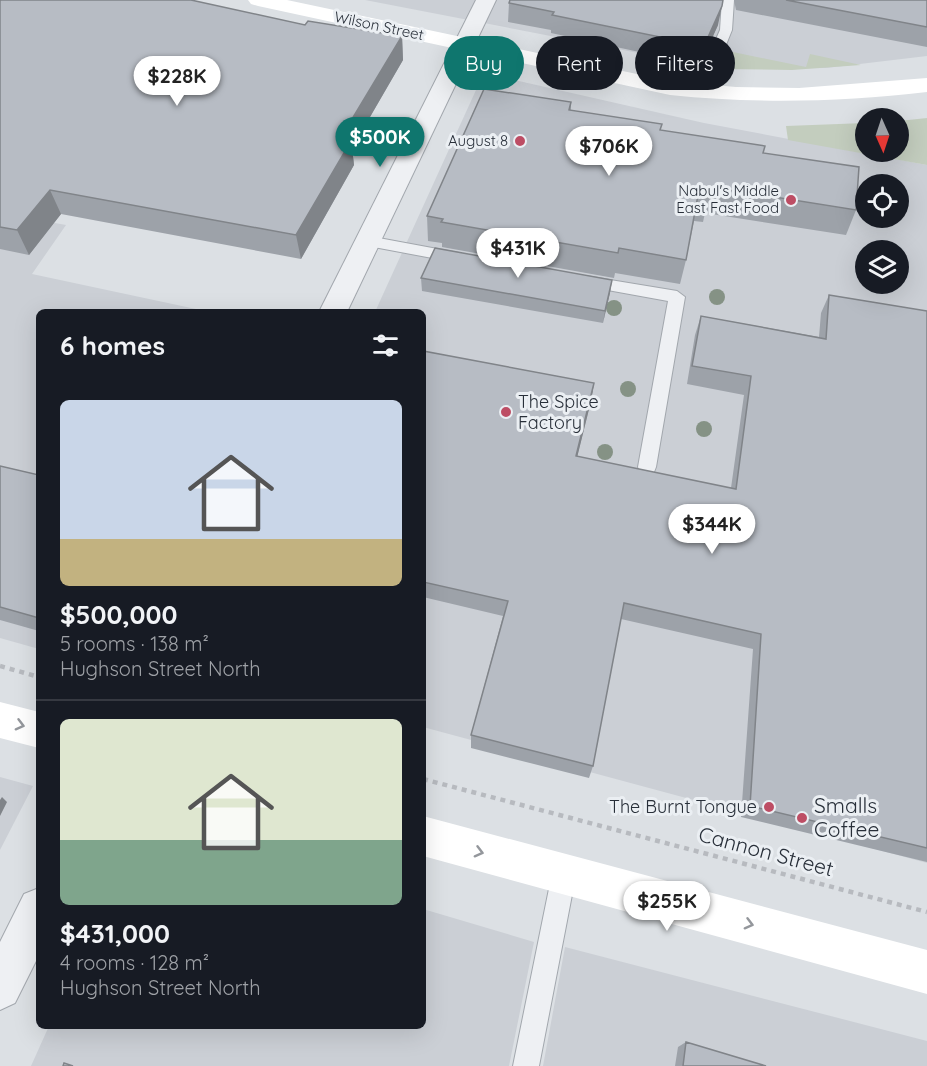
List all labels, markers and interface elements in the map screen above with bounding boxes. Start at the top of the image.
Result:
street label: Wilson Street [333,7,426,44]
chip: Buy [444,36,524,90]
chip: Rent [536,36,623,90]
chip: Filters [635,36,735,90]
pin: $228K [135,56,219,107]
text: $228K [148,63,206,88]
north arrow [855,108,909,162]
map controls [855,108,909,294]
pin: $500K [338,117,422,168]
text: $500K [349,124,411,149]
pin: $706K [567,126,651,177]
place label: August 8 [448,131,508,150]
text: $706K [579,133,639,158]
marker: August 8 [513,134,527,148]
button: locate [855,174,909,228]
place label: Nabul's Middle East Fast Food [676,181,779,217]
marker: Nabul's Middle East Fast Food [784,193,798,207]
pin: $431K [476,228,560,279]
text: $431K [490,235,546,260]
button: layers [855,240,909,294]
text: 6 homes [60,329,165,362]
icon: filters [369,329,402,362]
place label: The Spice Factory [518,390,599,434]
marker: The Spice Factory [499,405,513,419]
icon: home [177,439,285,547]
pin: $344K [670,504,754,555]
text: $344K [682,511,742,536]
text: $500,000 [60,598,177,631]
text: 5 rooms · 138 m² [60,631,209,656]
text: Hughson Street North [60,656,261,681]
one-way arrow [14,718,24,730]
icon: home [177,758,285,866]
place label: Smalls Coffee [814,792,879,842]
place label: The Burnt Tongue [609,795,757,818]
marker: The Burnt Tongue [762,800,776,814]
marker: Smalls Coffee [795,811,809,825]
street label: Cannon Street [696,821,837,882]
one-way arrow [474,845,484,857]
pin: $255K [625,881,709,932]
text: $255K [637,888,697,913]
one-way arrow [744,916,754,929]
text: $431,000 [60,917,170,950]
text: 4 rooms · 128 m² [60,950,209,975]
text: Hughson Street North [60,975,261,1000]

